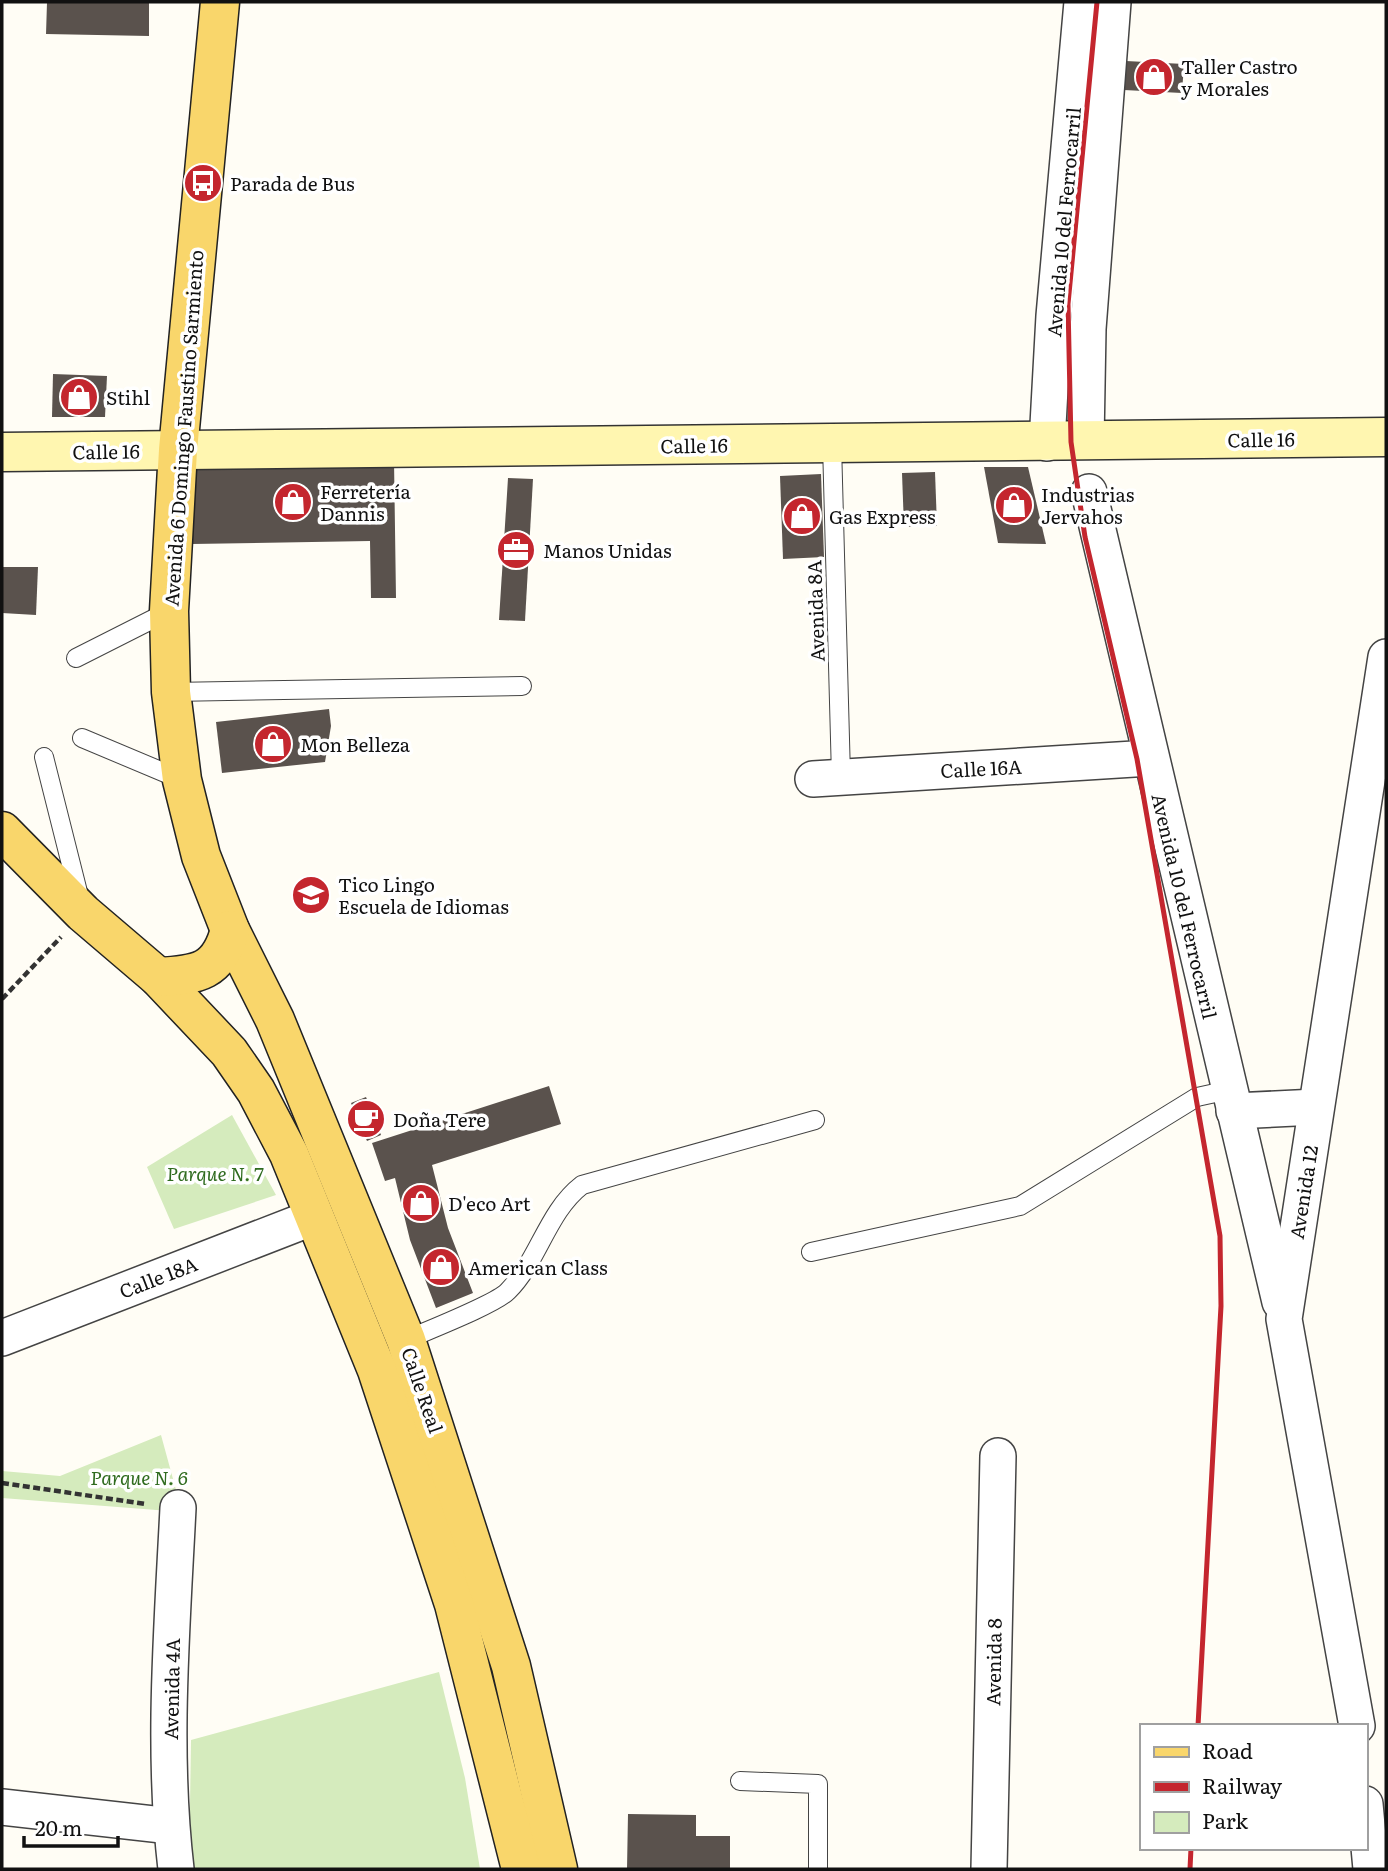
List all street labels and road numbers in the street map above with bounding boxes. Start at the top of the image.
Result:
street label: Avenida 10 del Ferrocarril [1039,106,1087,338]
street label: Avenida 6 Domingo Faustino Sarmiento [157,249,209,607]
street label: Calle 16 [1227,424,1295,454]
street label: Calle 16 [660,430,728,460]
street label: Calle 16 [72,436,140,466]
street label: Avenida 8A [799,560,831,662]
street label: Calle 16A [940,752,1022,784]
street label: Avenida 10 del Ferrocarril [1145,790,1225,1022]
street label: Avenida 12 [1282,1143,1324,1241]
street label: Calle 18A [115,1249,201,1305]
street label: Calle Real [395,1343,451,1437]
street label: Avenida 8 [978,1618,1008,1706]
street label: Avenida 4A [156,1638,186,1740]

